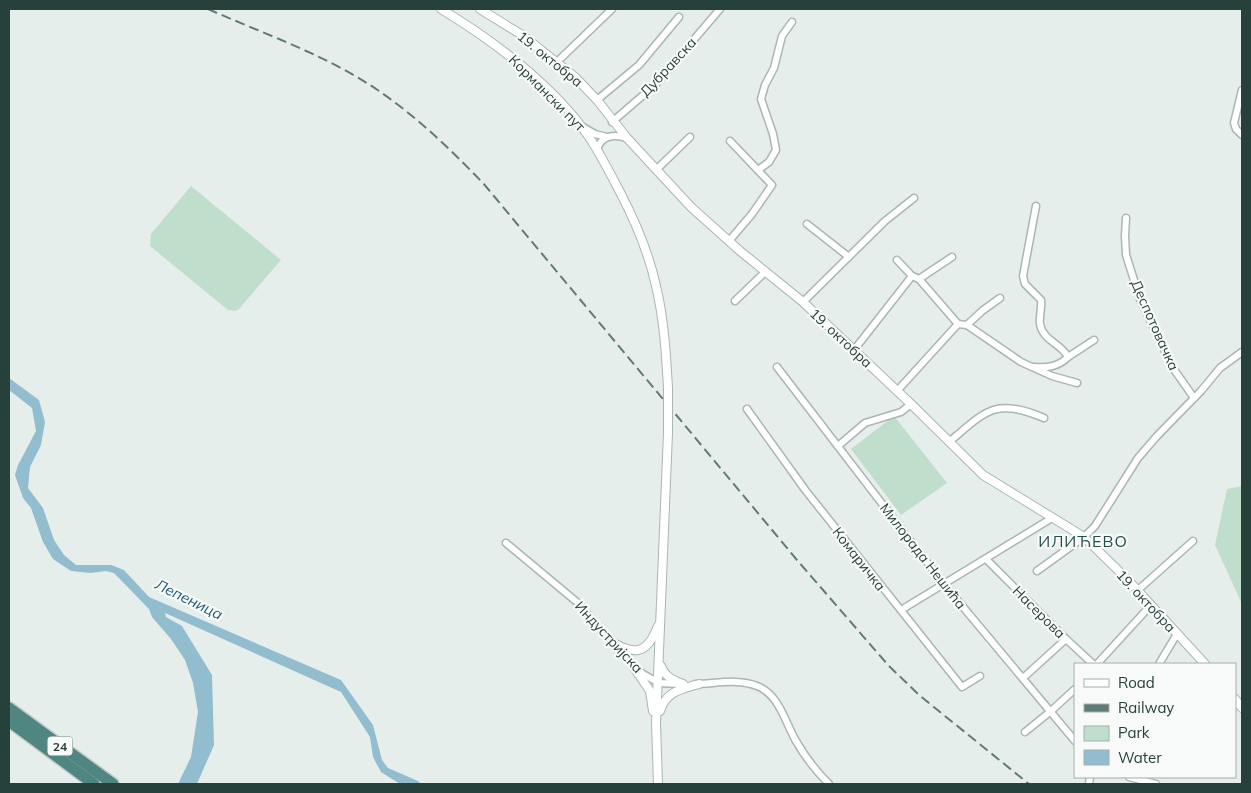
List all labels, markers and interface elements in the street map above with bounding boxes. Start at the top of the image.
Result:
street label: 19. октобра [514,27,586,91]
street label: Дубравска [636,34,700,100]
street label: Кормански пут [505,51,590,136]
street label: Деспотовачка [1127,277,1183,373]
street label: 19. октобра [806,304,876,372]
street label: Милорада Нешића [876,499,970,613]
street label: Комаричка [829,524,889,594]
district label: ИЛИЋЕВО [1038,531,1128,551]
street label: 19. октобра [1112,566,1180,636]
water label: Лепеница [151,574,226,624]
street label: Насерова [1009,582,1069,642]
street label: Индустријска [571,597,647,677]
legend [1074,663,1236,778]
text: Road [1118,673,1155,692]
text: Railway [1118,698,1174,717]
text: Park [1118,723,1150,742]
road number: 24 [48,736,72,756]
text: Water [1118,748,1162,767]

